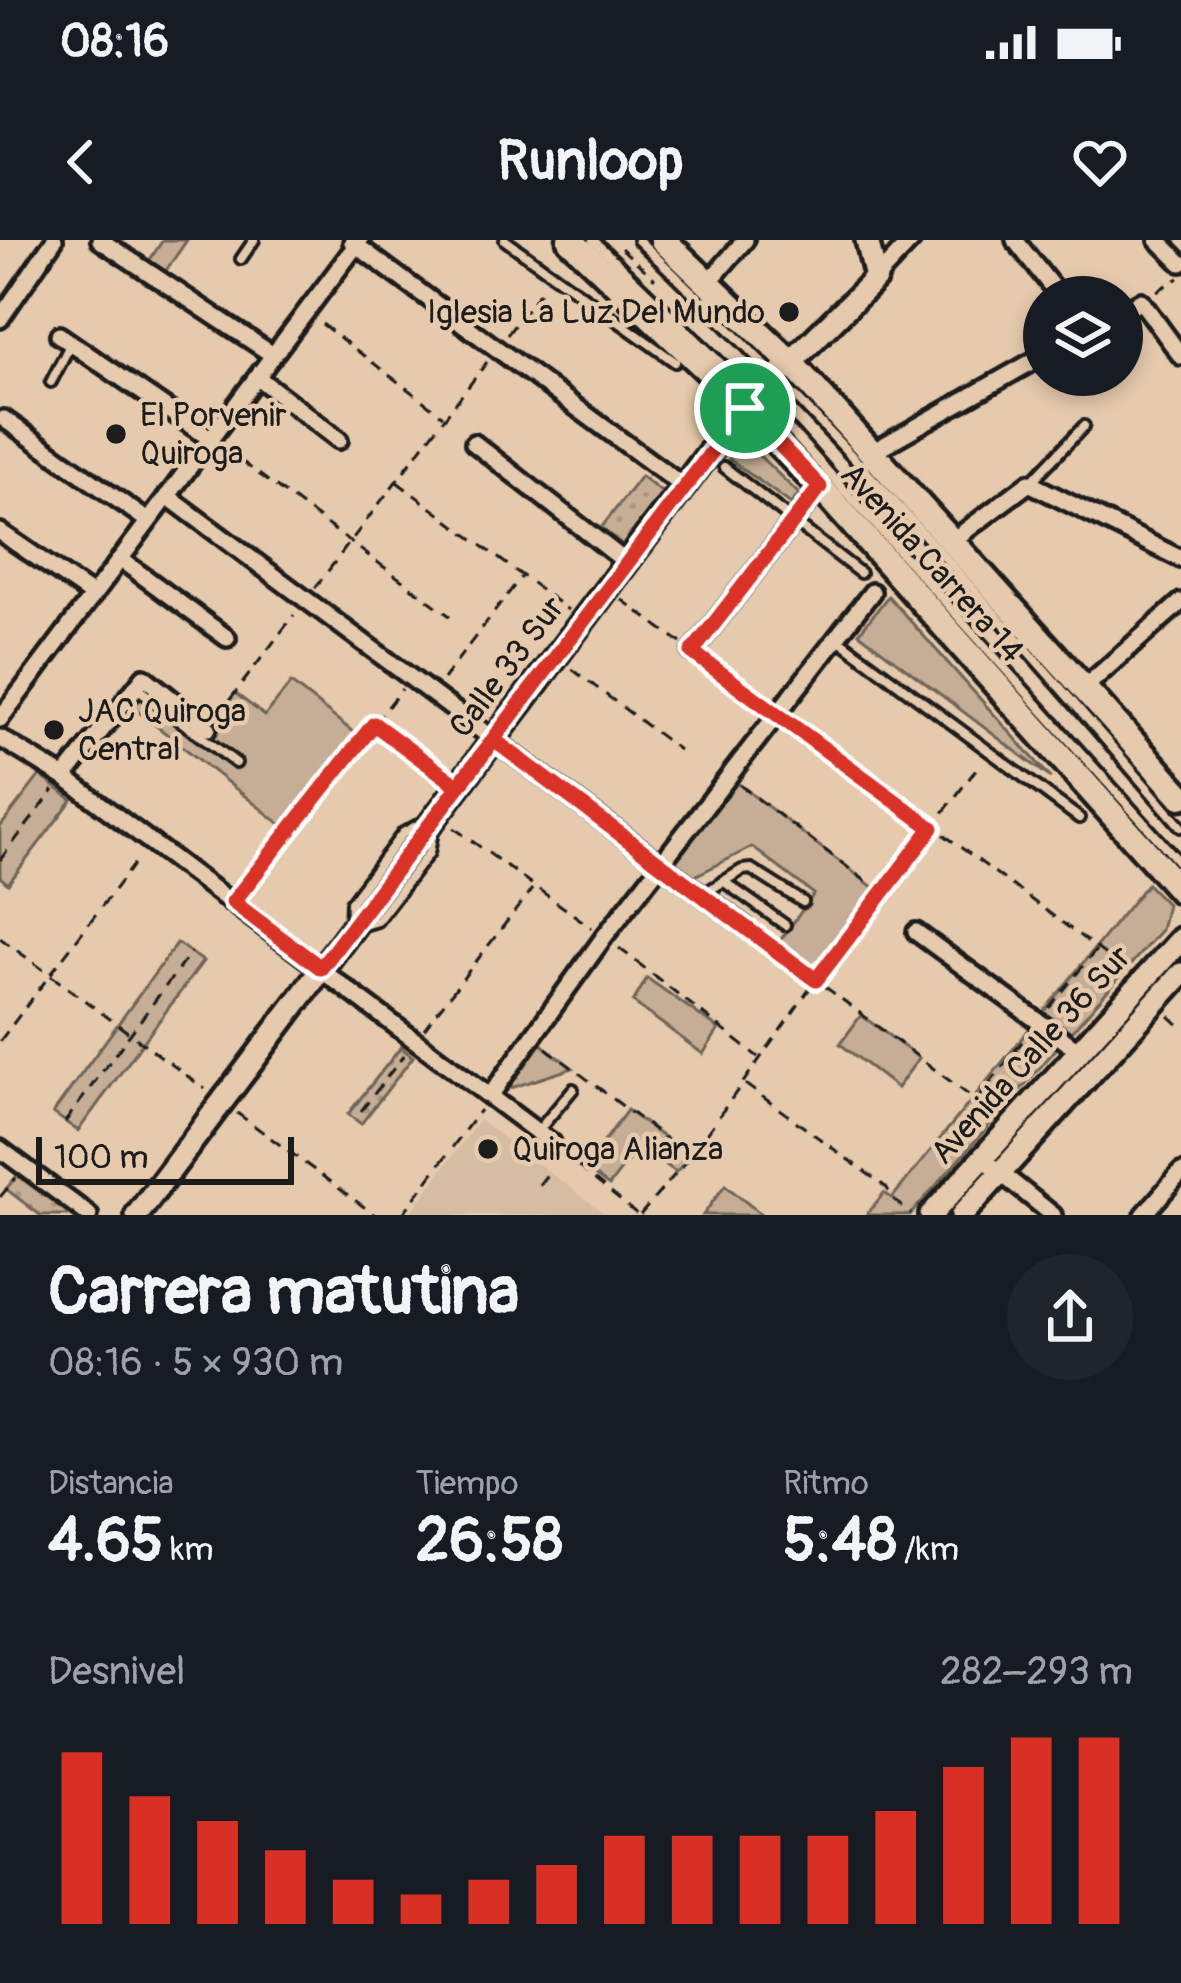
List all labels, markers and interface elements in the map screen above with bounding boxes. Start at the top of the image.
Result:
text: 08:16 [60,14,169,70]
text: Runloop [498,128,683,196]
icon: back [48,129,114,195]
icon: heart [1067,129,1133,195]
map controls [1023,276,1143,396]
button: layers [1023,276,1143,396]
place label: Iglesia La Luz Del Mundo [427,292,765,333]
marker: Iglesia La Luz Del Mundo [776,299,802,325]
pin [694,357,796,459]
icon: arrive [712,375,778,441]
place label: El Porvenir Quiroga [140,395,287,474]
marker: El Porvenir Quiroga [103,421,129,447]
street label: Avenida Carrera 14 [832,455,1032,671]
street label: Calle 33 Sur [441,588,574,746]
place label: JAC Quiroga Central [78,691,246,770]
marker: JAC Quiroga Central [41,717,67,743]
street label: Avenida Calle 36 Sur [922,937,1140,1173]
place label: Quiroga Alianza [512,1129,723,1170]
scale bar [36,1131,294,1184]
marker: Quiroga Alianza [475,1136,501,1162]
text: 100 m [54,1137,148,1178]
text: Carrera matutina [48,1251,519,1334]
button: share [1007,1254,1133,1380]
text: 08:16 · 5 × 930 m [48,1338,343,1387]
text: Distancia [48,1463,174,1504]
text: Tiempo [416,1463,518,1504]
text: Ritmo [783,1463,869,1504]
text: 4.65 [48,1504,163,1579]
text: 26:58 [416,1504,563,1579]
text: 5:48 [783,1504,897,1579]
text: km [163,1529,214,1570]
text: /km [897,1529,959,1570]
text: Desnivel [48,1647,185,1696]
text: 282–293 m [940,1647,1133,1696]

